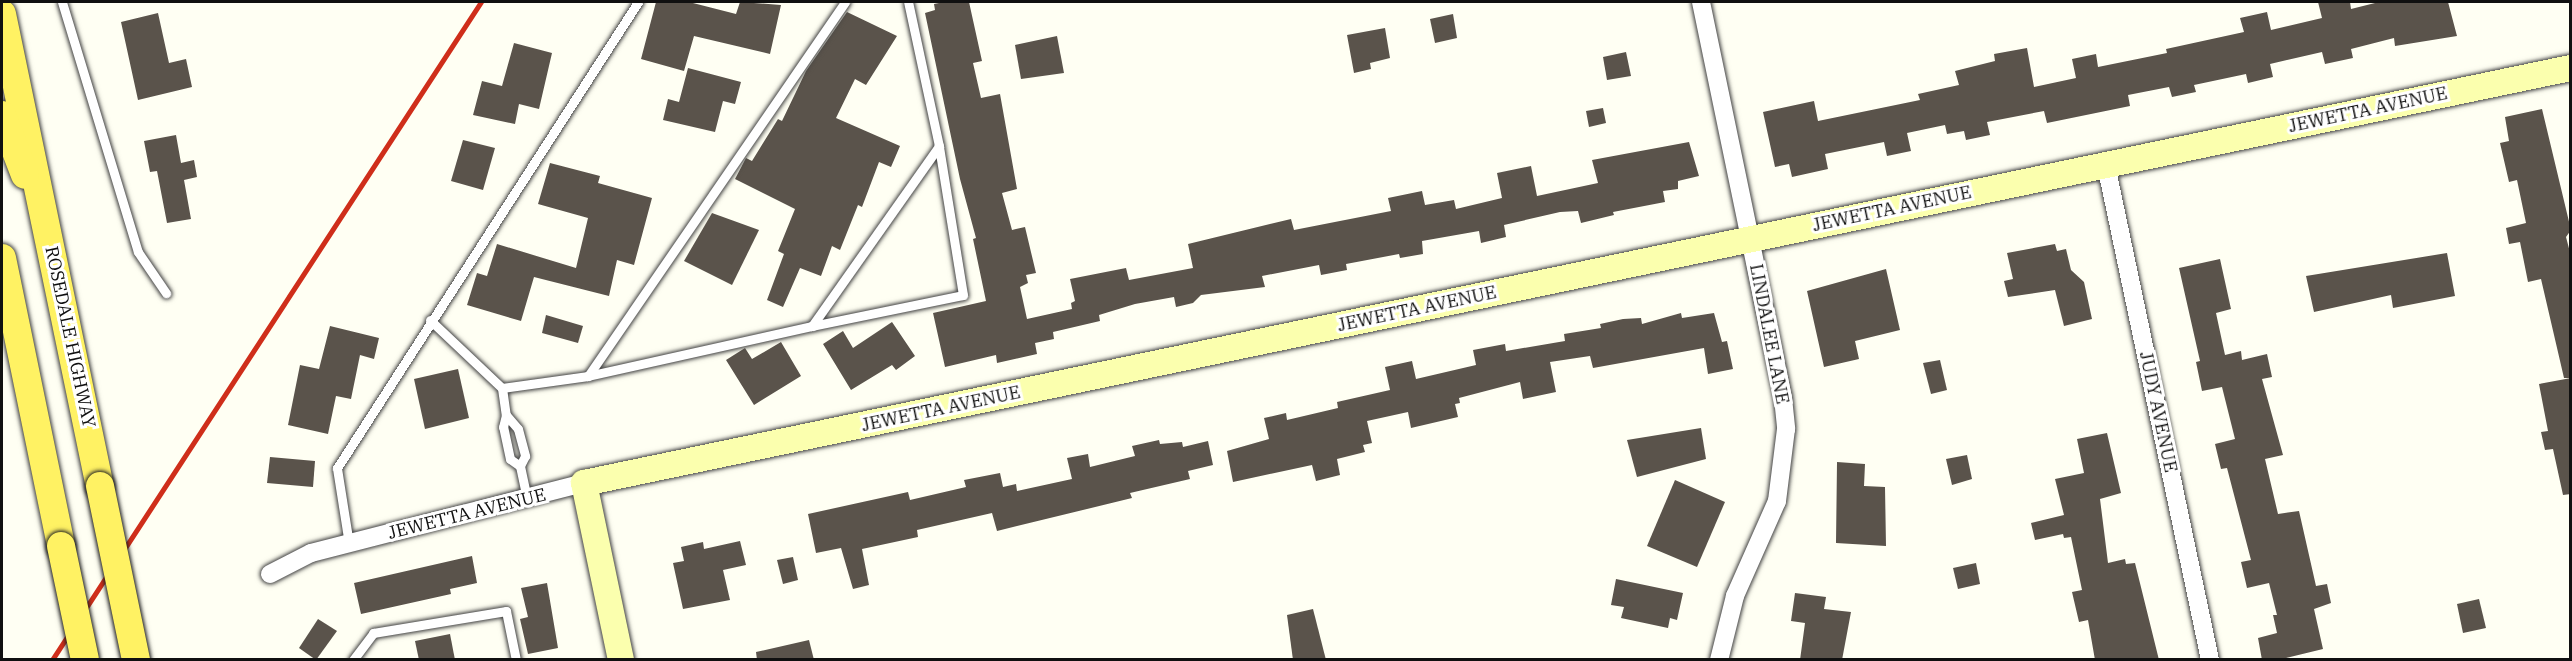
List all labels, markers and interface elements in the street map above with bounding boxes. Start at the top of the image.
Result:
street label: JEWETTA AVENUE [2287,83,2449,137]
street label: JEWETTA AVENUE [1811,182,1973,236]
street label: ROSEDALE HIGHWAY [40,244,100,430]
street label: LINDALEE LANE [1745,262,1793,406]
street label: JEWETTA AVENUE [1336,282,1498,336]
street label: JUDY AVENUE [2135,350,2181,474]
street label: JEWETTA AVENUE [860,382,1022,436]
street label: JEWETTA AVENUE [386,484,548,544]

